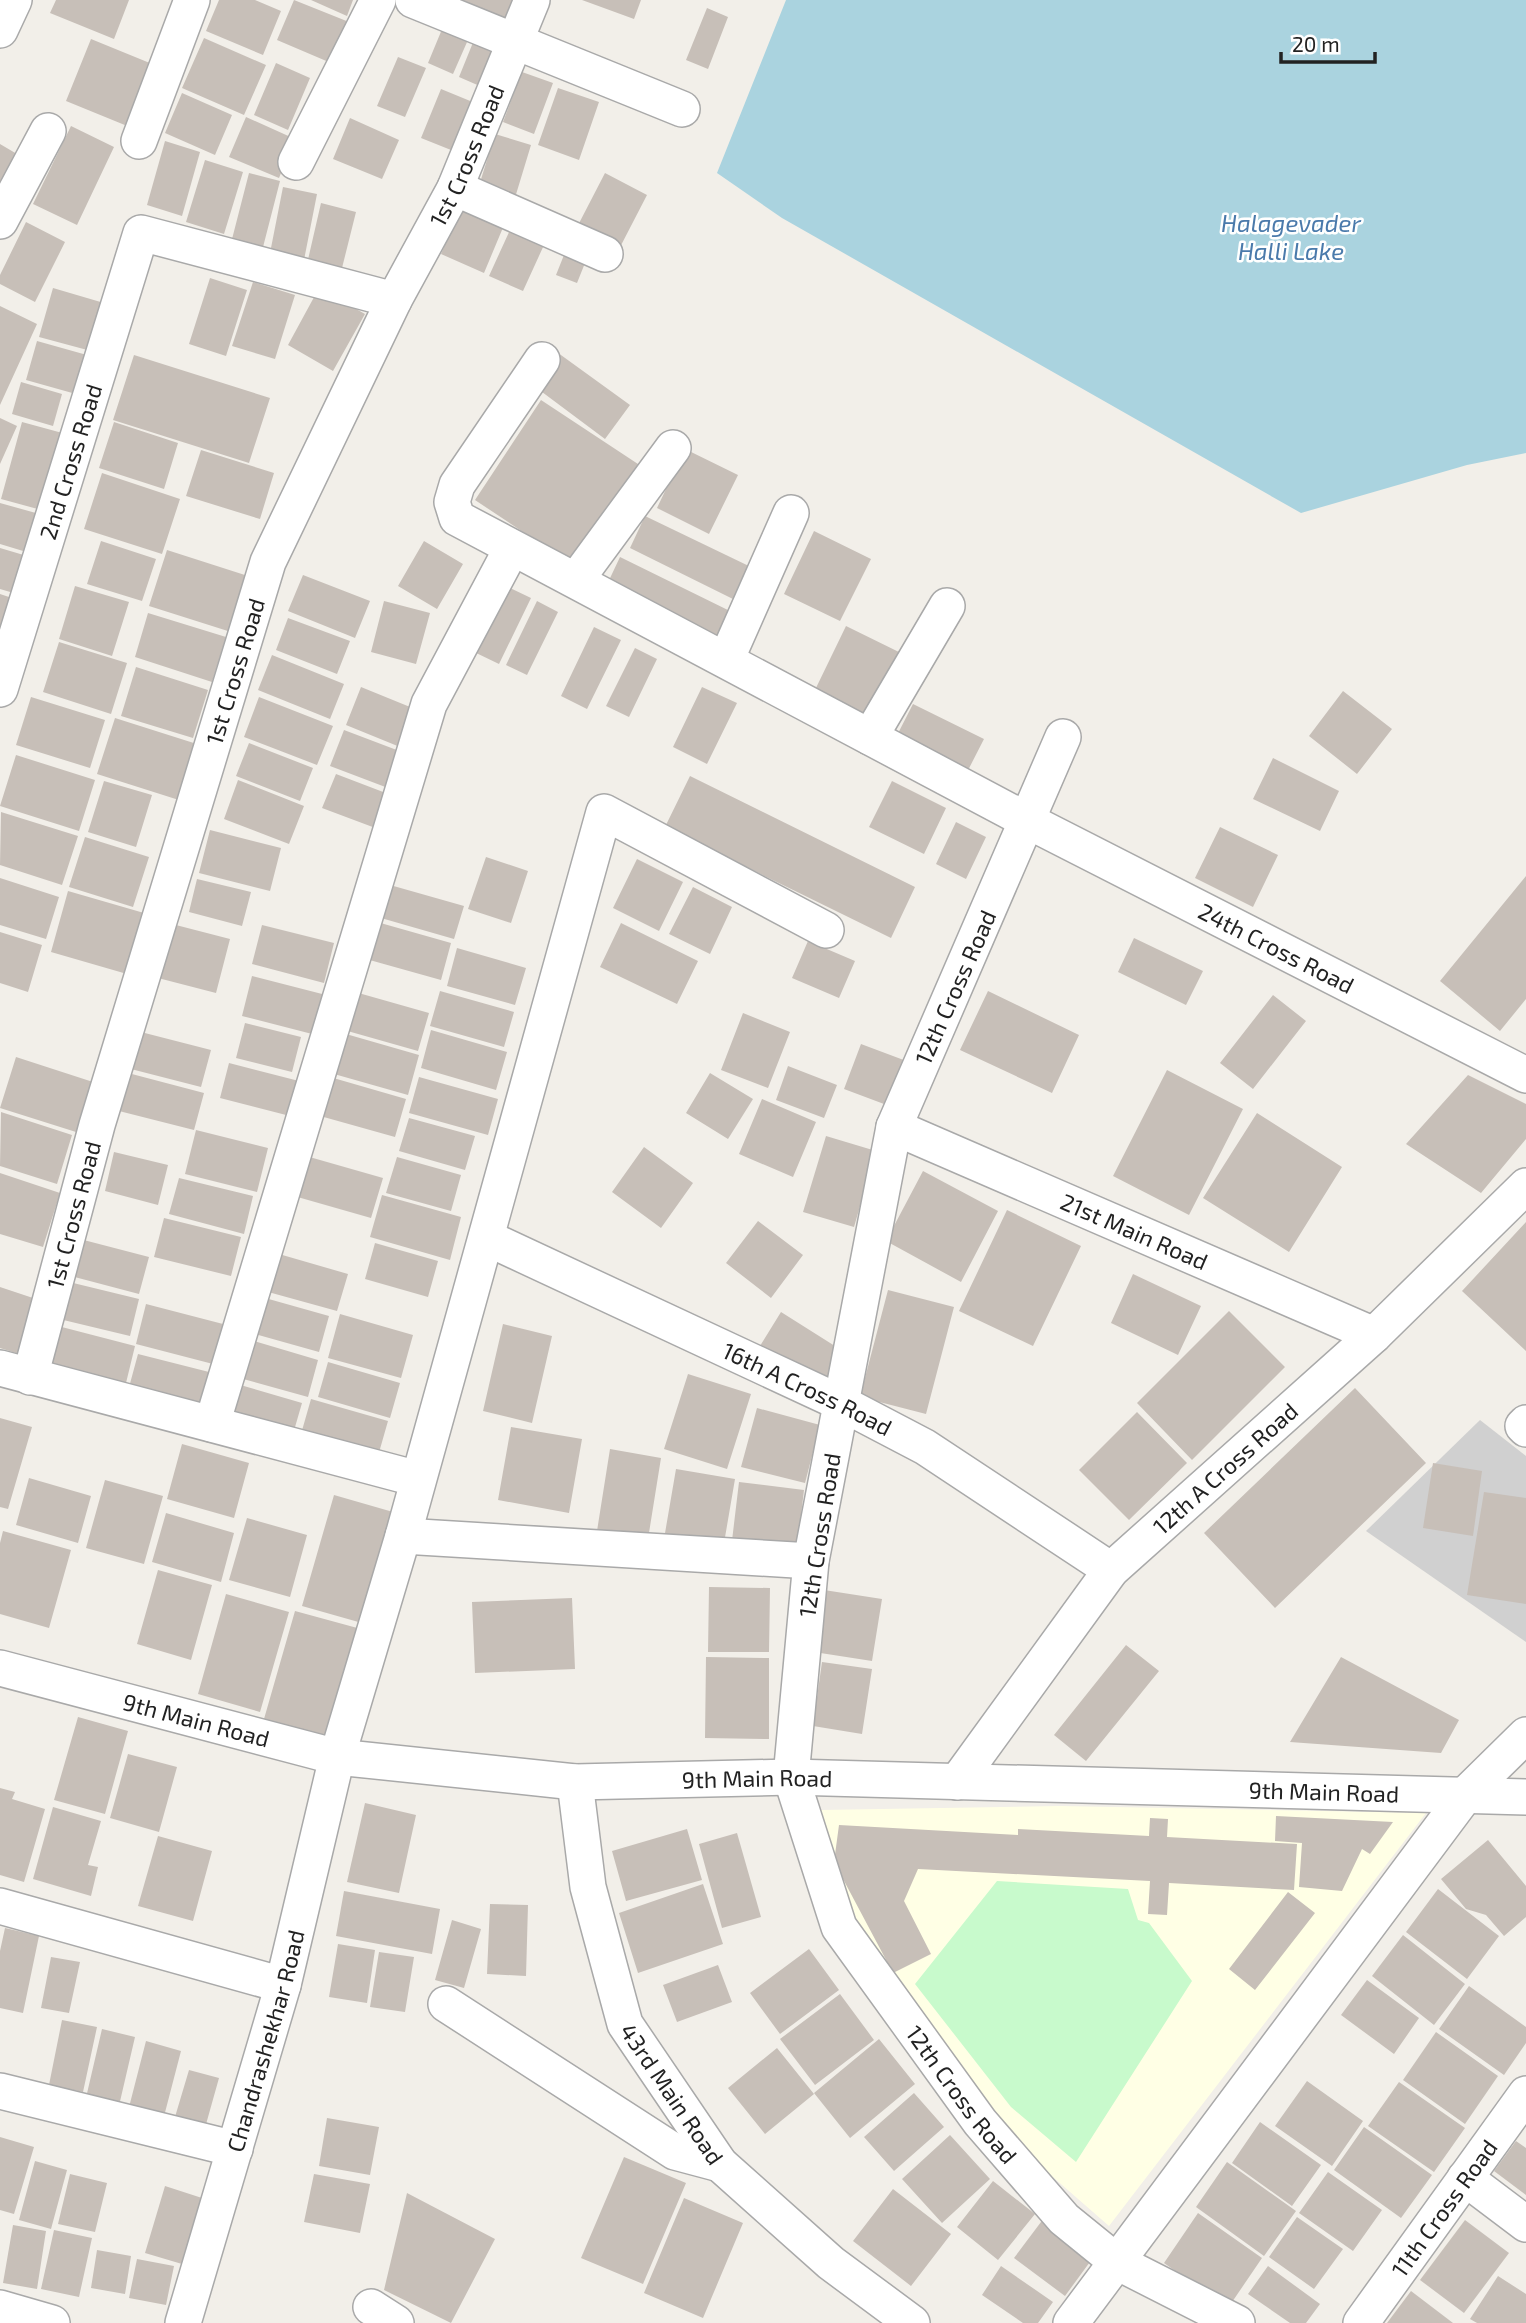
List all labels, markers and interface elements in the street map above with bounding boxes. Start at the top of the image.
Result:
scale bar [1281,21,1376,65]
text: 20 m [1292,31,1340,56]
street label: 1st Cross Road [423,81,510,231]
water label: Halagevader Halli Lake [1221,208,1361,265]
street label: 2nd Cross Road [33,380,108,543]
street label: 1st Cross Road [199,595,270,748]
street label: 24th Cross Road [1194,896,1359,999]
street label: 12th Cross Road [908,906,1002,1068]
street label: 1st Cross Road [40,1138,106,1291]
street label: 21st Main Road [1056,1187,1212,1275]
street label: 16th A Cross Road [718,1336,897,1441]
street label: 12th A Cross Road [1147,1396,1303,1540]
street label: 12th Cross Road [792,1451,846,1619]
street label: 9th Main Road [120,1687,273,1753]
street label: 9th Main Road [682,1763,833,1794]
street label: 9th Main Road [1248,1775,1399,1808]
street label: Chandrashekhar Road [220,1927,310,2155]
street label: 43rd Main Road [615,2018,730,2170]
street label: 12th Cross Road [901,2020,1023,2169]
street label: 11th Cross Road [1385,2134,1503,2282]

